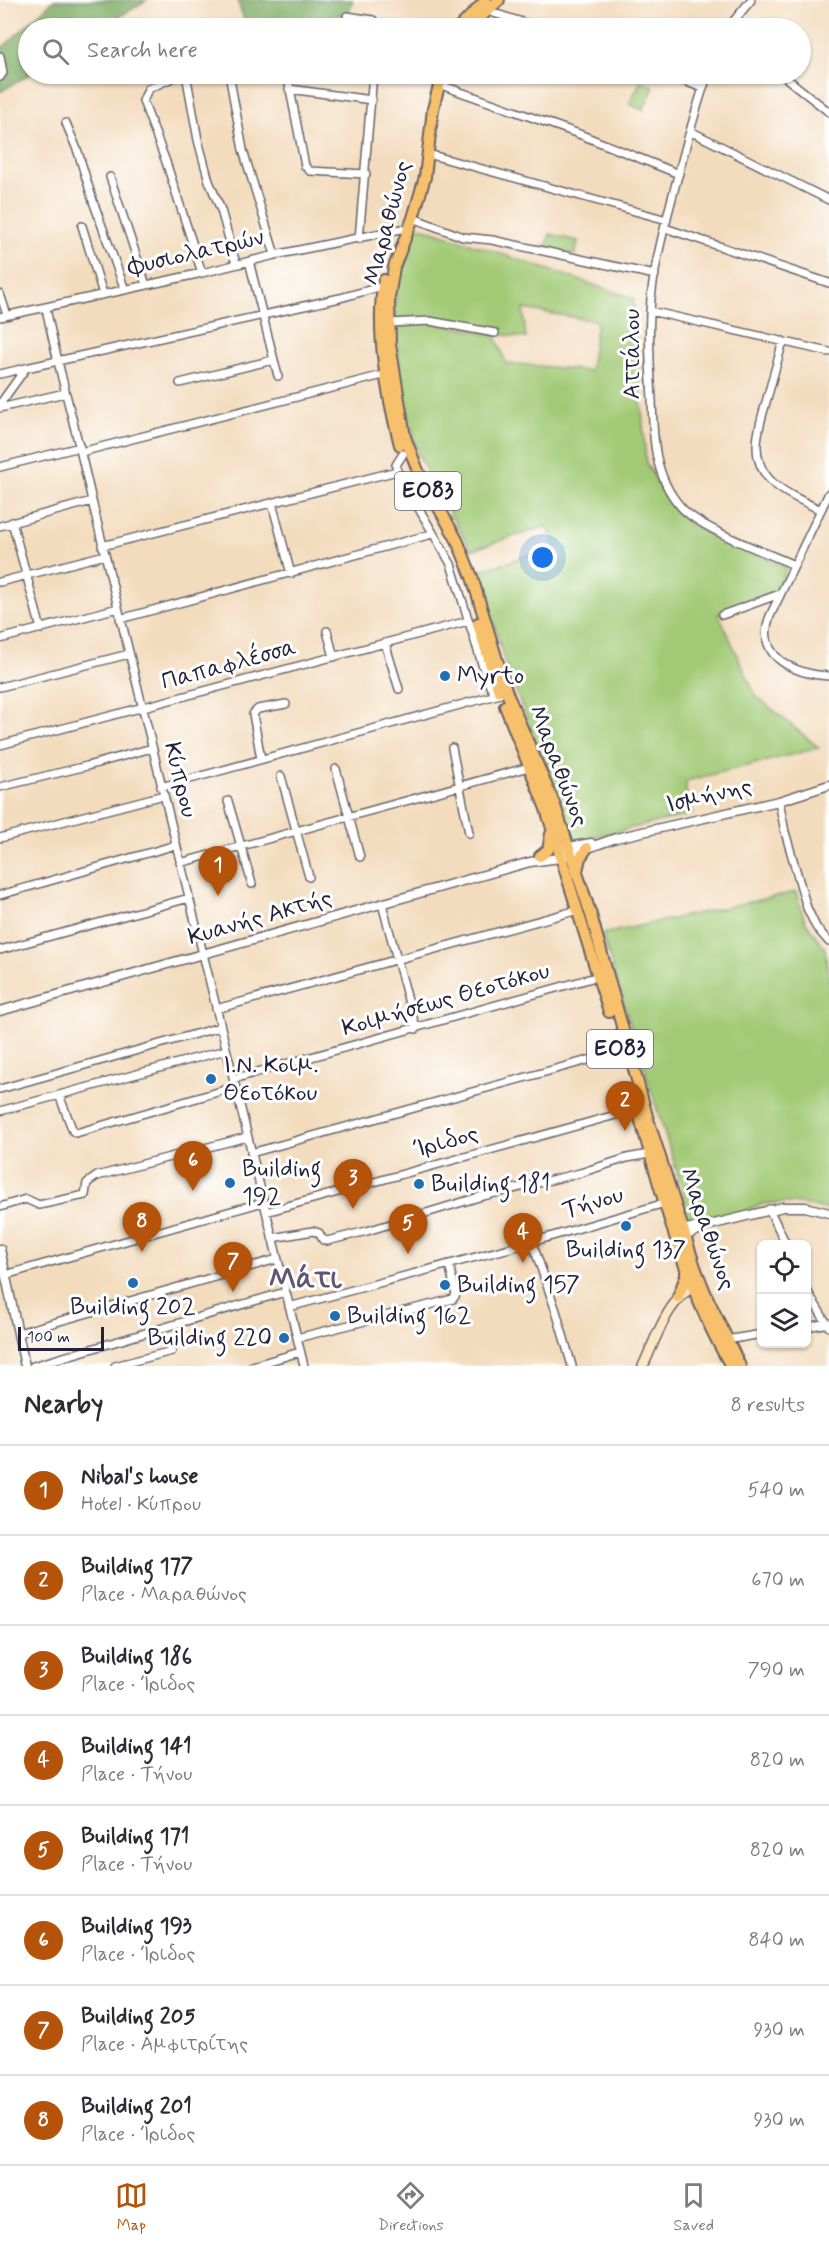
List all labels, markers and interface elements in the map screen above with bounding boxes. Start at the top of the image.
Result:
search box [18,18,811,84]
icon: search [39,35,72,68]
text: Search here [87,37,198,65]
street label: Μαραθώνος [356,157,420,289]
street label: Φυσιολατρών [124,222,267,284]
street label: Αττάλου [617,308,648,399]
road number: ΕΟ83 [395,472,461,510]
your location [528,543,557,572]
street label: Παπαφλέσσα [158,631,300,698]
place label: Myrto [457,661,524,692]
marker: Myrto [438,669,452,683]
street label: Μαραθώνος [521,701,595,831]
street label: Κύπρου [156,739,204,821]
street label: Ισμήνης [663,771,755,821]
pin: 1 [198,846,238,896]
street label: Κυανής Ακτής [184,883,336,953]
street label: Κοιμήσεως Θεοτόκου [338,955,554,1045]
road number: ΕΟ83 [587,1030,653,1068]
place label: Ι.Ν. Κοιμ. Θεοτόκου [223,1050,318,1109]
marker: Ι.Ν. Κοιμ. Θεοτόκου [204,1072,218,1086]
pin: 2 [606,1082,644,1131]
street label: Ίριδος [410,1119,482,1165]
pin: 6 [174,1142,212,1191]
place label: Building 192 [242,1154,322,1213]
pin: 3 [334,1160,372,1209]
street label: Μαραθώνος [672,1164,742,1294]
place label: Building 181 [431,1169,550,1203]
marker: Building 192 [223,1176,237,1190]
marker: Building 181 [412,1177,426,1191]
street label: Τήνου [559,1179,627,1226]
pin: 8 [122,1202,162,1252]
pin: 5 [388,1204,428,1254]
pin: 4 [504,1214,542,1263]
marker: Building 137 [619,1219,633,1233]
place label: Building 137 [566,1235,686,1269]
map controls [757,1240,811,1348]
button: locate [757,1240,811,1294]
pin: 7 [214,1242,252,1292]
district label: Μάτι [269,1260,343,1299]
place label: Building 157 [457,1270,580,1304]
marker: Building 202 [126,1276,140,1290]
marker: Building 157 [438,1278,452,1292]
place label: Building 202 [70,1292,196,1326]
button: layers [757,1294,811,1348]
place label: Building 162 [347,1301,471,1335]
marker: Building 162 [328,1309,342,1323]
place label: Building 220 [147,1323,272,1357]
scale bar [18,1324,104,1352]
text: 100 m [27,1327,70,1348]
marker: Building 220 [277,1331,291,1345]
text: Nearby [24,1388,103,1422]
text: 8 results [731,1392,805,1419]
text: Nibal's house [81,1463,198,1491]
text: 1 [39,1477,48,1504]
text: 540 m [748,1477,805,1504]
text: Hotel · Κύπρου [81,1491,201,1518]
text: Building 177 [81,1553,193,1581]
text: 2 [39,1567,48,1594]
text: 670 m [751,1567,805,1594]
text: Place · Μαραθώνος [81,1581,247,1608]
text: Building 186 [81,1643,192,1671]
text: 3 [39,1657,48,1684]
text: 790 m [748,1657,805,1684]
text: Place · Ίριδος [81,1671,195,1698]
text: Building 141 [81,1733,192,1761]
text: 4 [38,1747,49,1774]
text: 820 m [750,1747,805,1774]
text: Place · Τήνου [81,1761,192,1788]
text: Building 171 [81,1823,189,1851]
text: 5 [38,1837,50,1864]
text: 820 m [750,1837,805,1864]
text: Place · Τήνου [81,1851,192,1878]
text: Building 193 [81,1913,192,1941]
text: 6 [38,1927,49,1954]
text: 840 m [748,1927,805,1954]
text: Place · Ίριδος [81,1941,195,1968]
text: Building 205 [81,2003,195,2031]
text: 7 [37,2017,50,2044]
text: 930 m [753,2017,805,2044]
text: Place · Αμφιτρίτης [81,2031,248,2058]
text: Building 201 [81,2093,192,2121]
text: 8 [38,2107,49,2134]
text: 930 m [753,2107,805,2134]
text: Place · Ίριδος [81,2121,195,2148]
tab: Map [115,2179,148,2236]
tab: Directions [378,2179,444,2236]
tab: Saved [674,2179,714,2236]

